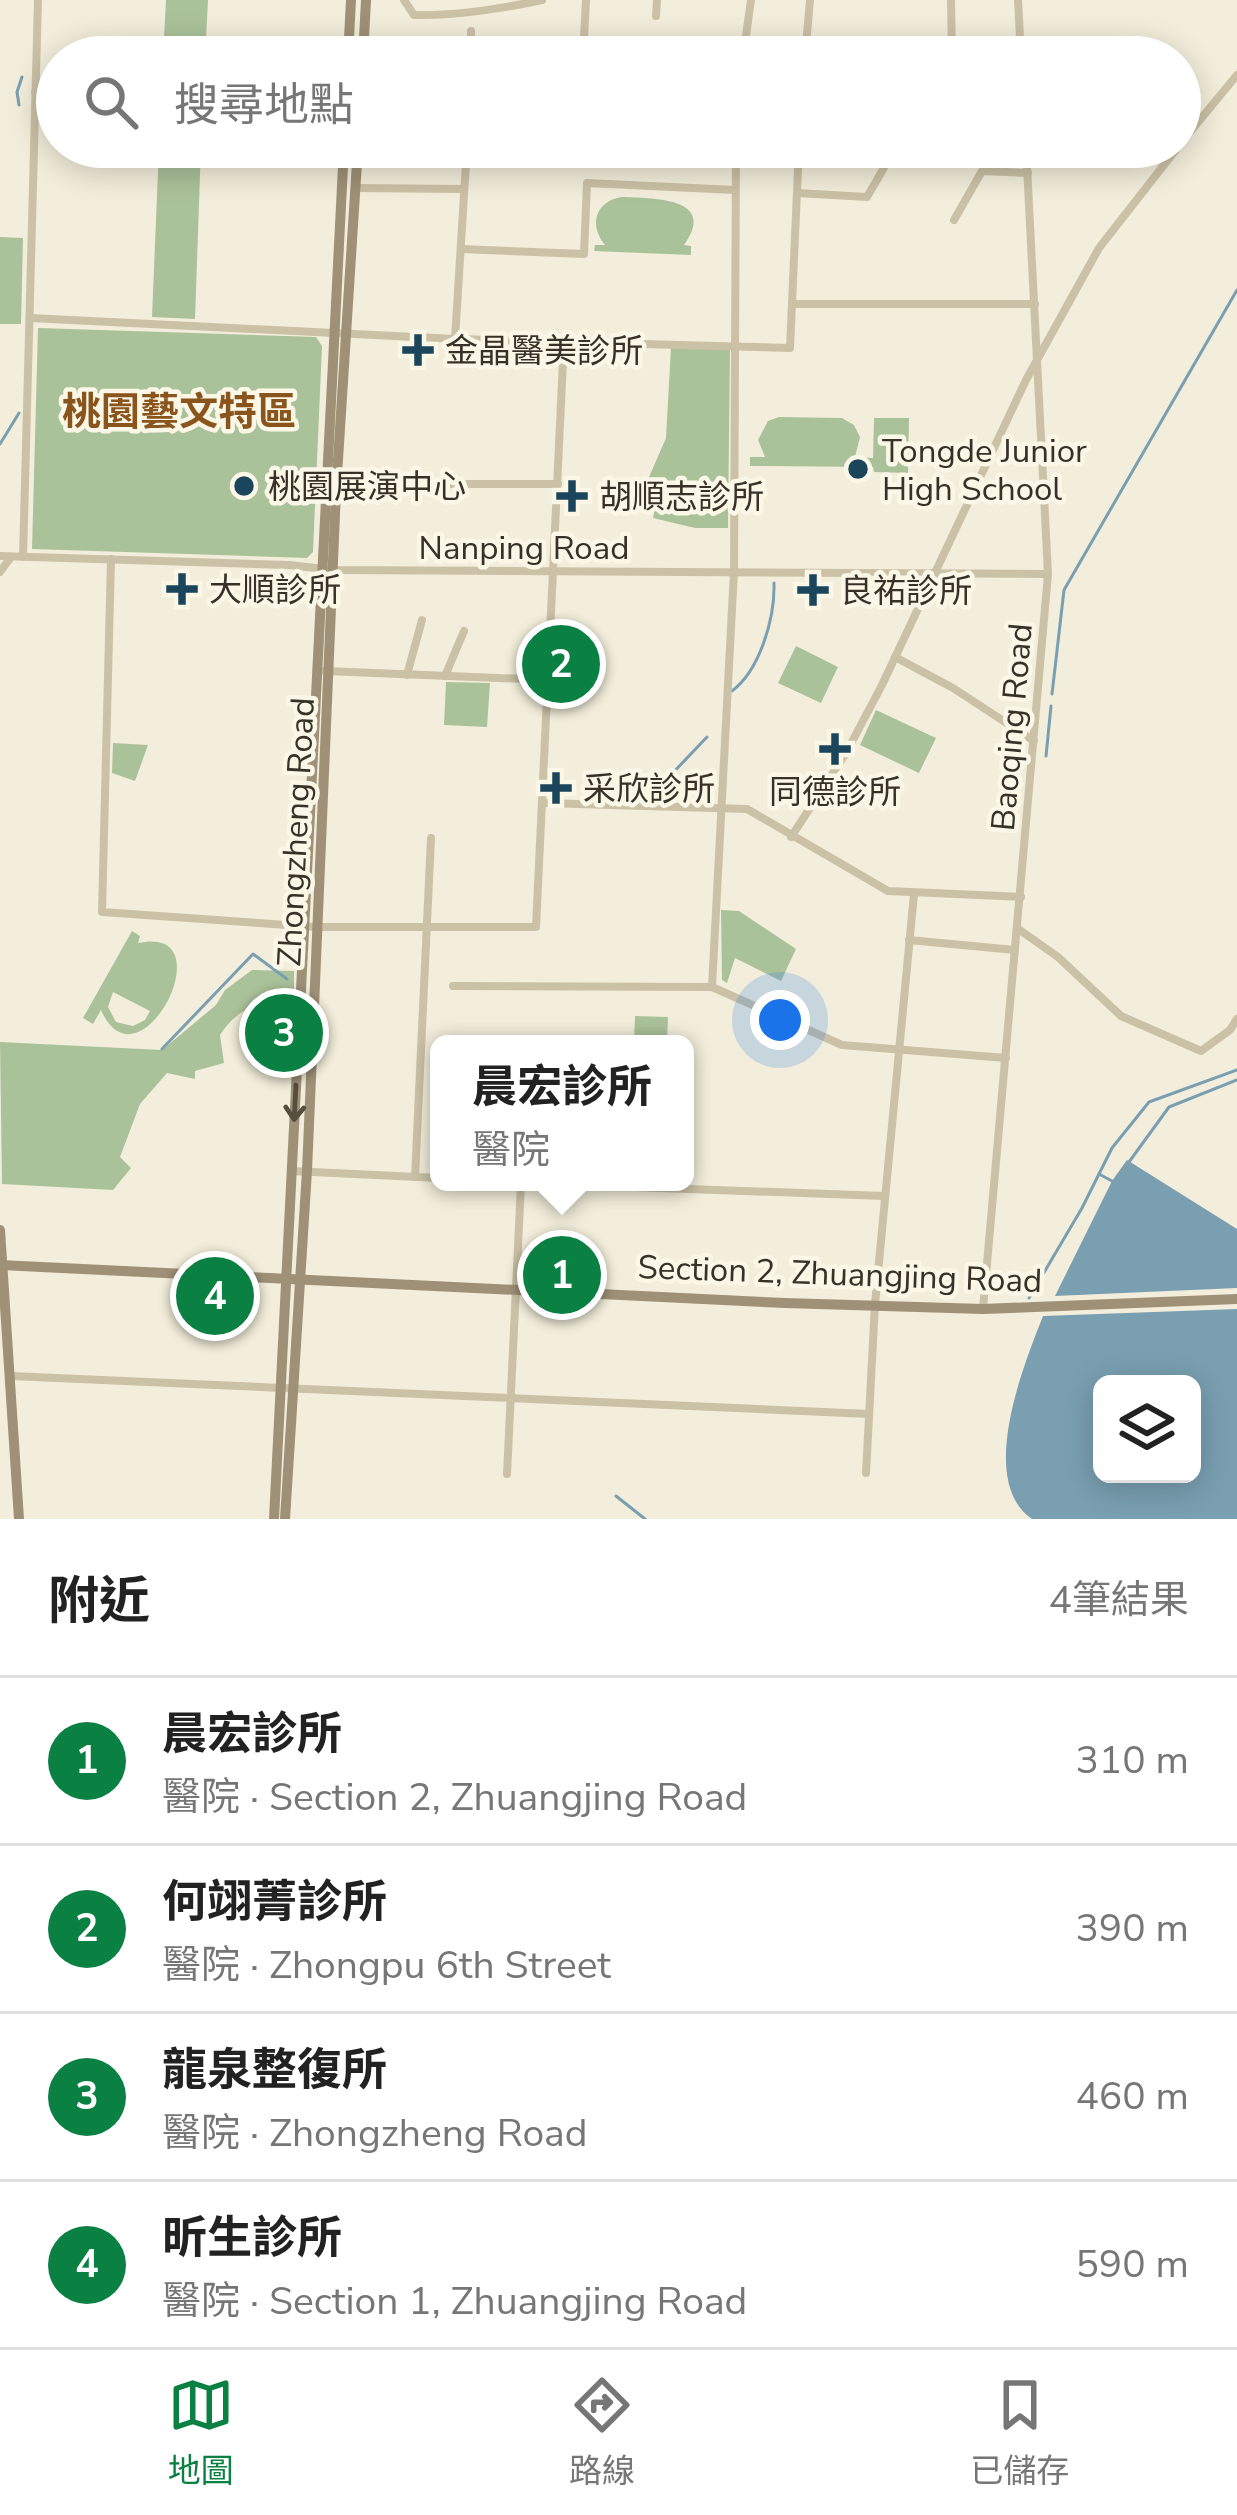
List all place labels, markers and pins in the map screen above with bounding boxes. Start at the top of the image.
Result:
place label: 金晶醫美診所 [445,329,643,374]
marker: 金晶醫美診所 [402,334,434,366]
place label: Tongde Junior High School [882,429,1087,512]
marker: Tongde Junior High School [845,456,871,482]
place label: 桃園展演中心 [268,465,466,510]
marker: 桃園展演中心 [231,473,257,499]
place label: 胡順志診所 [599,475,764,520]
marker: 胡順志診所 [556,480,588,512]
place label: 大順診所 [209,568,341,613]
place label: 良祐診所 [840,569,972,614]
marker: 大順診所 [166,573,198,605]
marker: 良祐診所 [797,574,829,606]
pin: 2 [522,619,600,709]
marker: 同德診所 [819,733,851,765]
place label: 采欣診所 [583,767,715,812]
place label: 同德診所 [769,770,901,815]
marker: 采欣診所 [540,772,572,804]
pin: 3 [245,988,323,1078]
pin: 1 [523,1230,601,1320]
pin: 4 [176,1251,254,1341]

